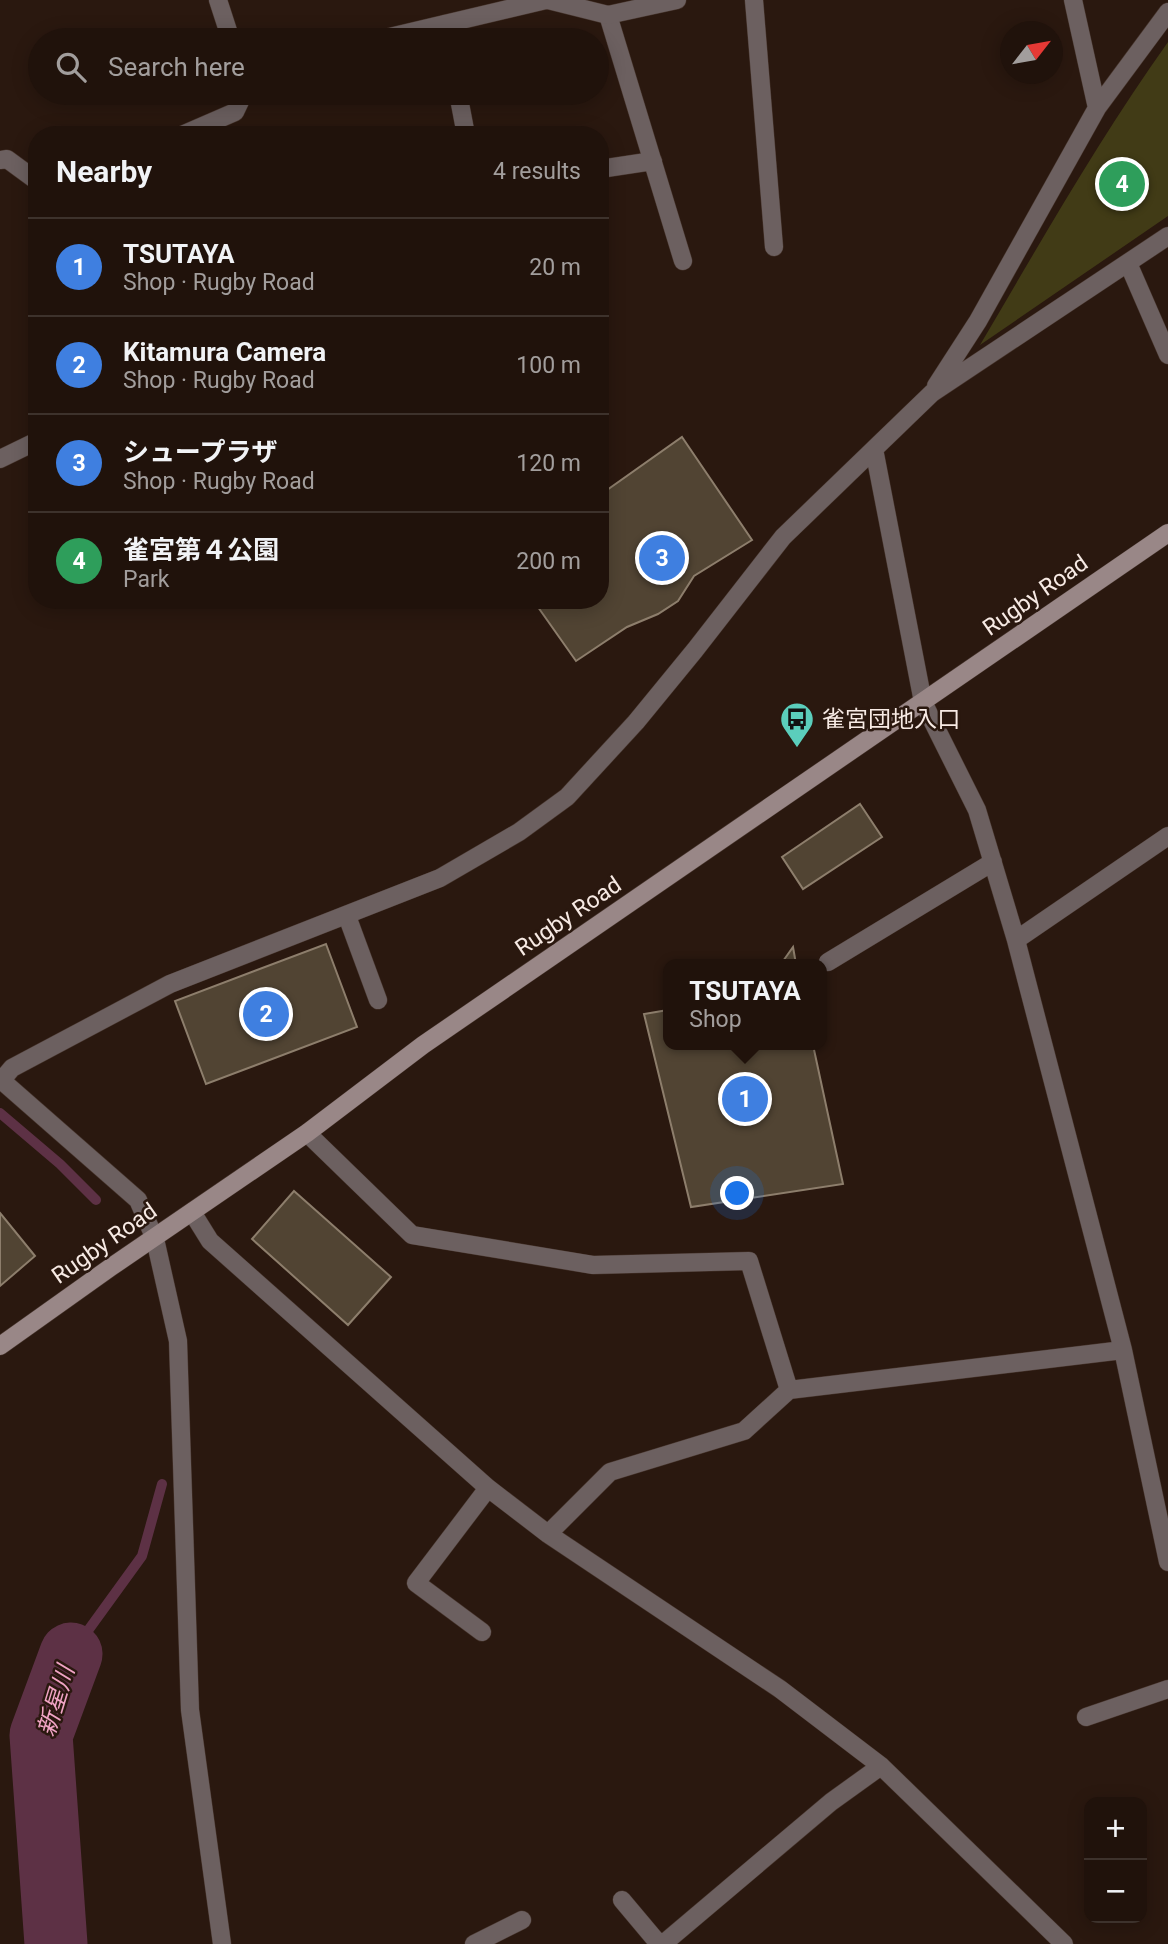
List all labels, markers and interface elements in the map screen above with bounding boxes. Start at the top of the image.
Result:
north arrow [1000,21,1063,84]
search box [28,28,609,105]
icon: search [52,48,90,86]
text: Search here [108,52,245,82]
text: Nearby [56,154,152,189]
text: 4 results [493,158,581,185]
pin: 4 [1099,158,1145,210]
text: TSUTAYA [123,239,235,269]
text: 1 [72,254,86,281]
text: 20 m [529,254,581,281]
text: Shop · Rugby Road [123,269,315,296]
text: Kitamura Camera [123,337,326,367]
text: 2 [72,352,86,379]
text: 100 m [516,352,581,379]
text: Shop · Rugby Road [123,367,315,394]
text: シュープラザ [123,437,277,467]
text: 3 [72,450,86,477]
text: 120 m [516,450,581,477]
text: Shop · Rugby Road [123,468,315,495]
pin: 3 [639,532,685,584]
text: 雀宮第４公園 [123,535,279,565]
text: 4 [72,548,86,575]
text: 200 m [516,548,581,575]
street label: Rugby Road [978,549,1093,641]
text: Park [123,566,169,593]
bus stop icon: 雀宮団地入口 [778,700,816,749]
place label: 雀宮団地入口 [822,706,960,733]
street label: Rugby Road [510,871,626,962]
popup [663,959,827,1050]
text: TSUTAYA [689,976,801,1006]
pin: 2 [243,988,289,1040]
text: Shop [689,1006,742,1033]
pin: 1 [722,1073,768,1125]
your location [720,1176,754,1210]
street label: Rugby Road [47,1197,162,1289]
water label: 新星川 [32,1660,81,1740]
map controls [1084,1797,1147,1923]
button: + [1084,1797,1147,1860]
button: − [1084,1860,1147,1923]

